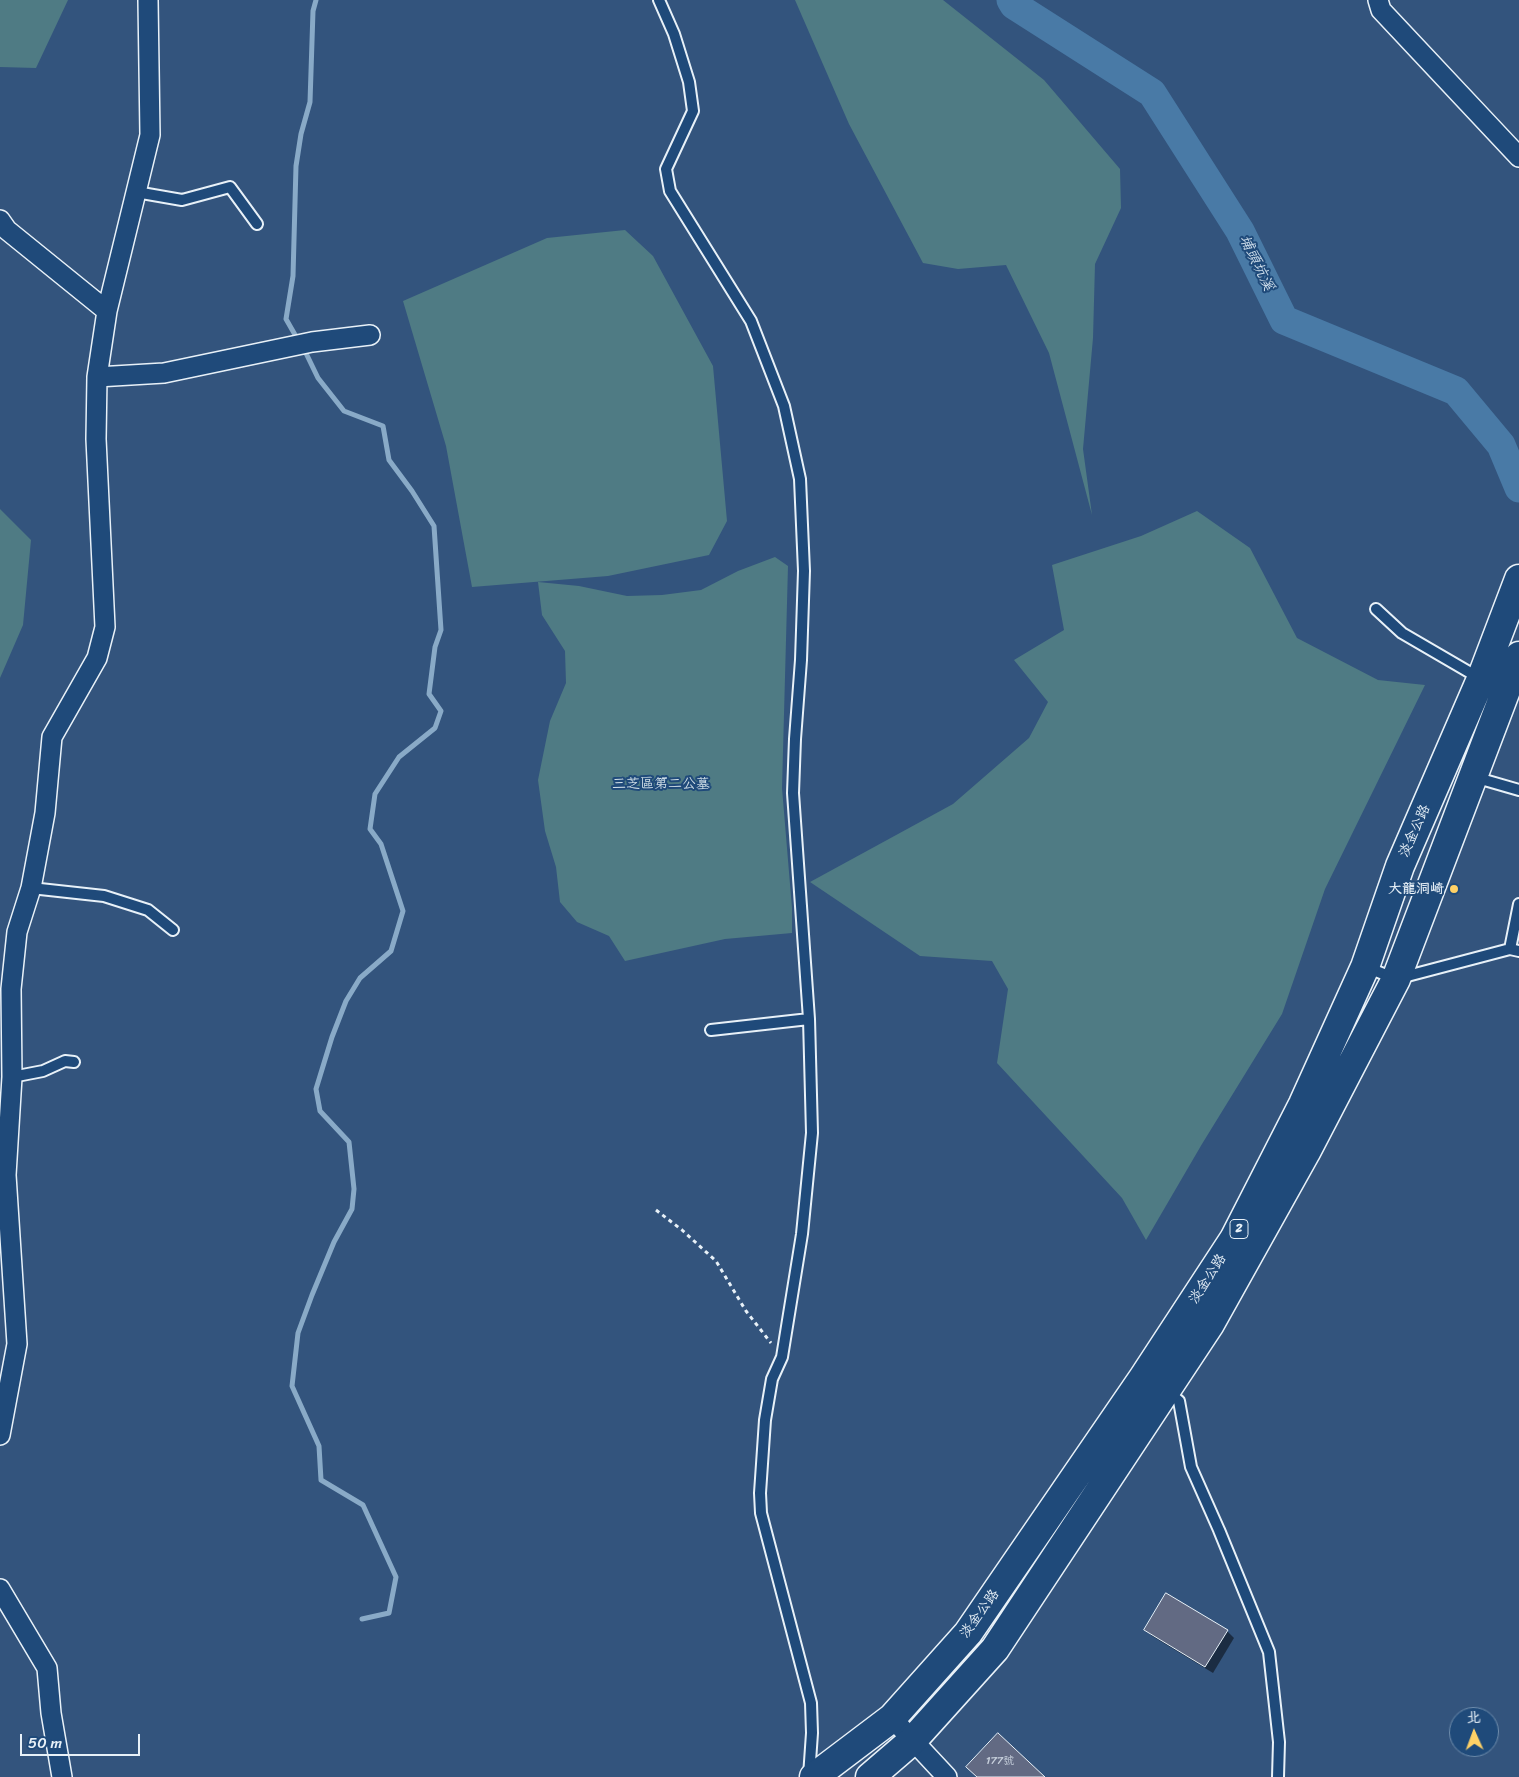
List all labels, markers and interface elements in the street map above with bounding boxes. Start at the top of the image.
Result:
water label: 埔頭坑溪 [1235,232,1277,294]
park label: 三芝區第二公墓 [612,776,710,792]
street label: 淡金公路 [1396,802,1434,860]
place label: 大龍洞崎 [1388,881,1444,897]
marker: 大龍洞崎 [1448,883,1460,895]
road number: 2 [1230,1220,1248,1238]
street label: 淡金公路 [1186,1251,1230,1307]
street label: 淡金公路 [957,1586,1003,1642]
text: 北 [1466,1705,1481,1730]
north arrow [1449,1707,1499,1757]
scale bar [22,1724,142,1756]
text: 50 m [28,1730,62,1756]
house number: 177號 [986,1754,1014,1768]

